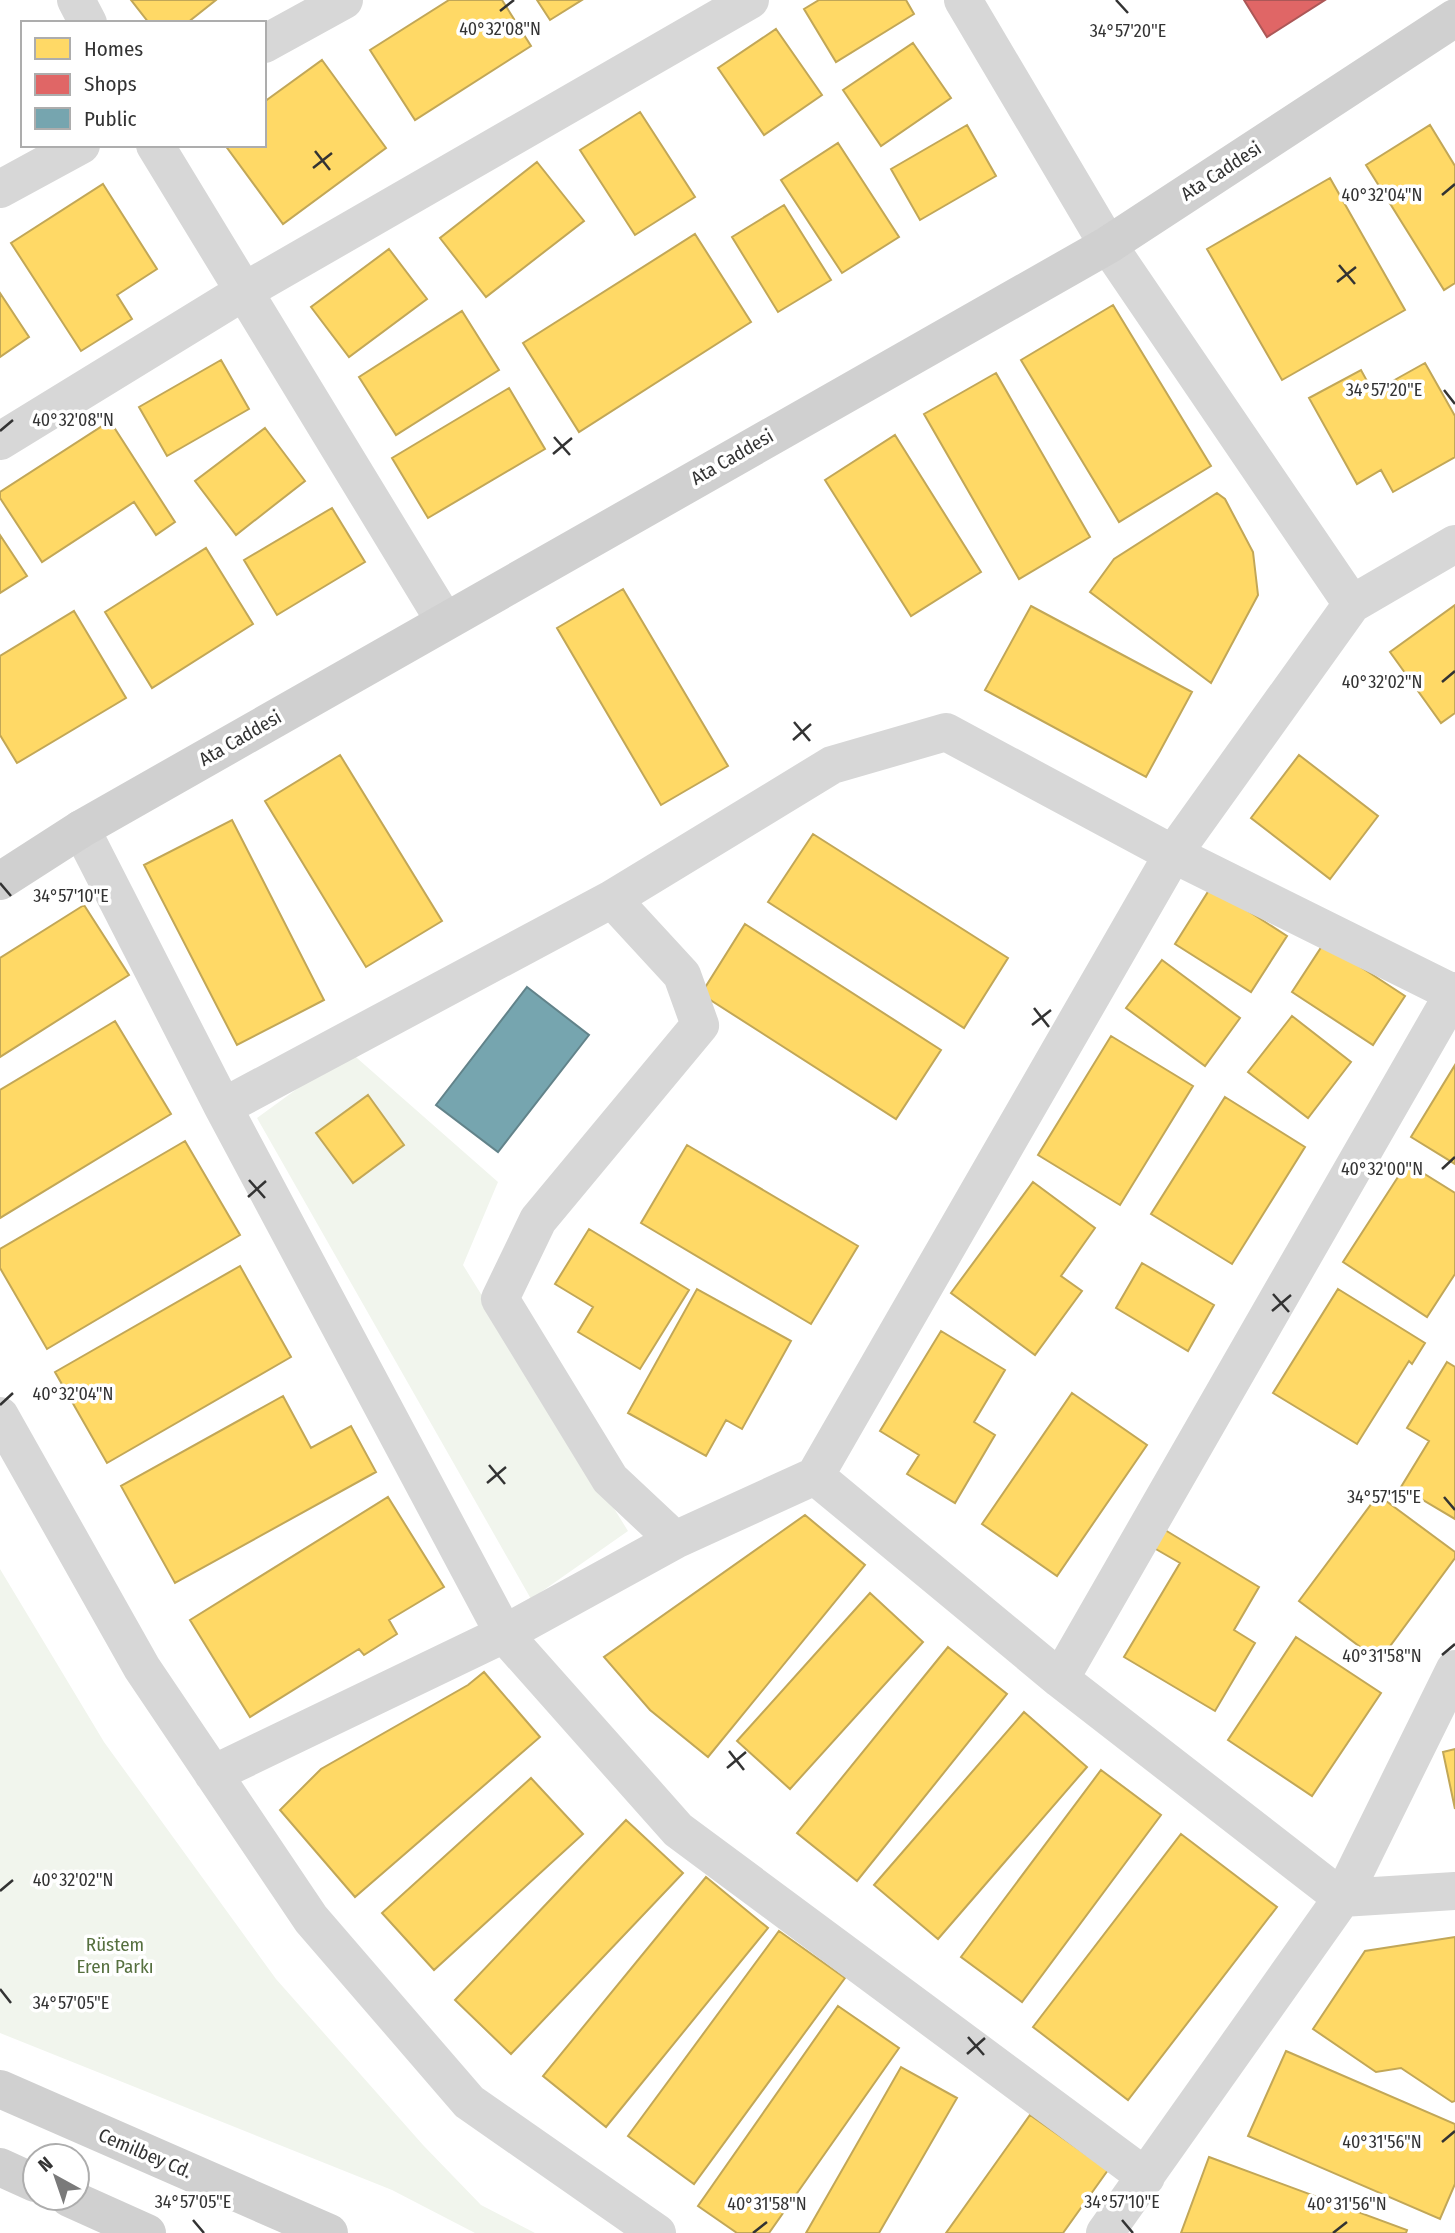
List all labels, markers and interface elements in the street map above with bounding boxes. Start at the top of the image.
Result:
text: 40°32'08"N [459,18,541,40]
text: 34°57'20"E [1090,20,1166,42]
legend [21,21,266,147]
text: Homes [84,36,143,62]
text: Shops [84,71,137,97]
text: Public [84,106,136,132]
street label: Ata Caddesi [1176,136,1266,206]
text: 40°32'04"N [1342,184,1422,206]
text: 34°57'20"E [1346,379,1422,401]
text: 40°32'08"N [32,409,114,431]
street label: Ata Caddesi [687,424,777,490]
text: 40°32'02"N [1342,671,1422,693]
street label: Ata Caddesi [195,705,285,771]
text: 34°57'10"E [33,885,109,907]
text: 40°32'00"N [1341,1158,1423,1180]
text: 40°32'04"N [33,1383,113,1405]
text: 34°57'15"E [1347,1486,1421,1508]
text: 40°31'58"N [1342,1645,1422,1667]
text: 40°32'02"N [33,1869,113,1891]
park label: Rüstem Eren Parkı [76,1933,154,1978]
text: 34°57'05"E [33,1992,109,2014]
street label: Cemilbey Cd. [95,2123,195,2183]
text: 40°31'56"N [1342,2131,1422,2153]
north arrow [21,2142,91,2212]
text: N [34,2152,57,2177]
text: 34°57'05"E [155,2191,231,2213]
text: 34°57'10"E [1084,2191,1160,2213]
text: 40°31'58"N [727,2193,807,2215]
text: 40°31'56"N [1307,2193,1387,2215]

